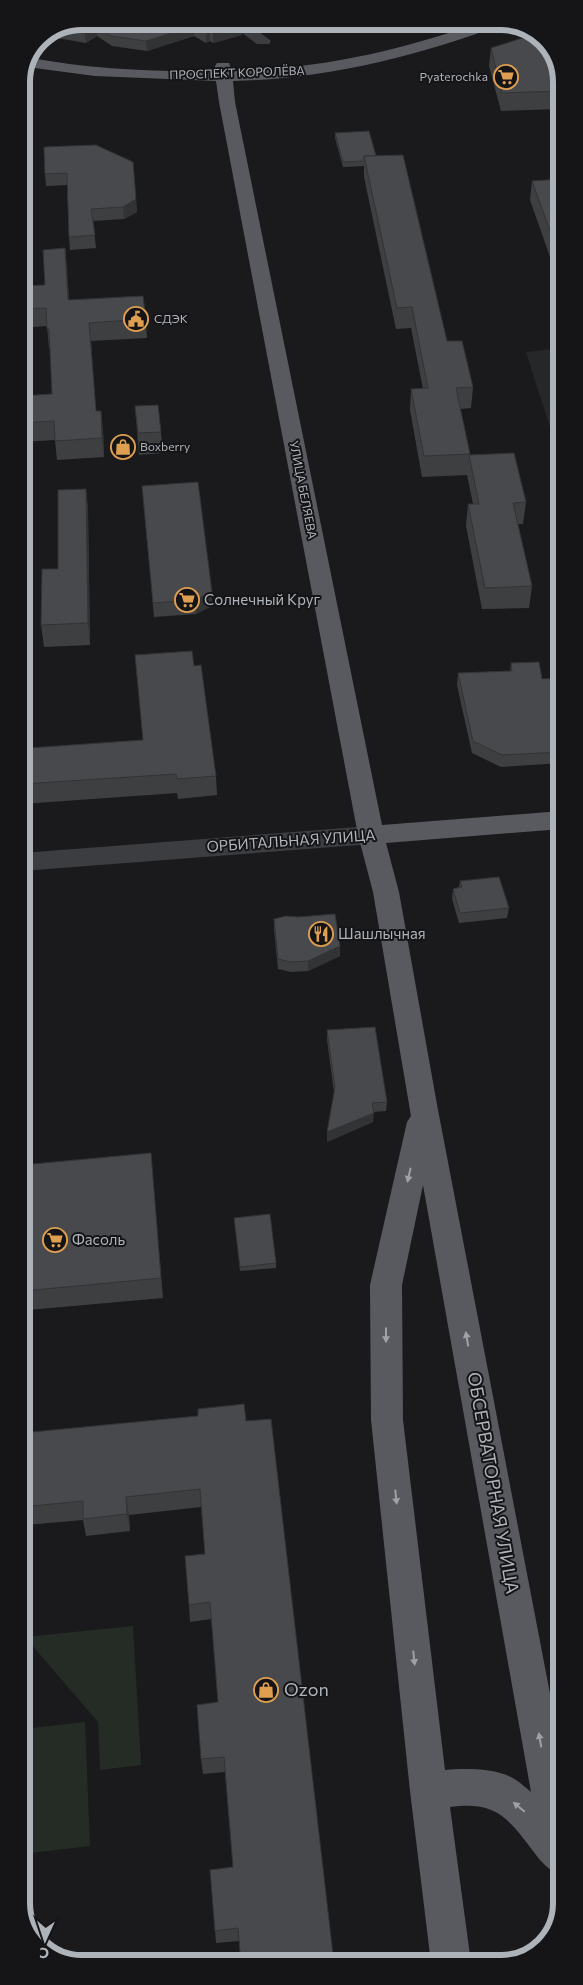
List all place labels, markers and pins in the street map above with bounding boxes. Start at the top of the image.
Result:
supermarket icon: Pyaterochka [493,64,519,90]
place label: Pyaterochka [420,69,488,83]
public building icon: СДЭК [123,306,149,332]
place label: СДЭК [154,311,188,325]
shop icon: Boxberry [110,434,136,460]
place label: Boxberry [140,439,190,453]
supermarket icon: Солнечный Круг [174,587,200,613]
place label: Солнечный Круг [204,590,321,608]
restaurant icon: Шашлычная [308,921,334,947]
place label: Шашлычная [338,924,426,942]
supermarket icon: Фасоль [42,1227,68,1253]
place label: Фасоль [72,1230,126,1248]
shop icon: Ozon [253,1677,279,1703]
place label: Ozon [284,1678,329,1700]

